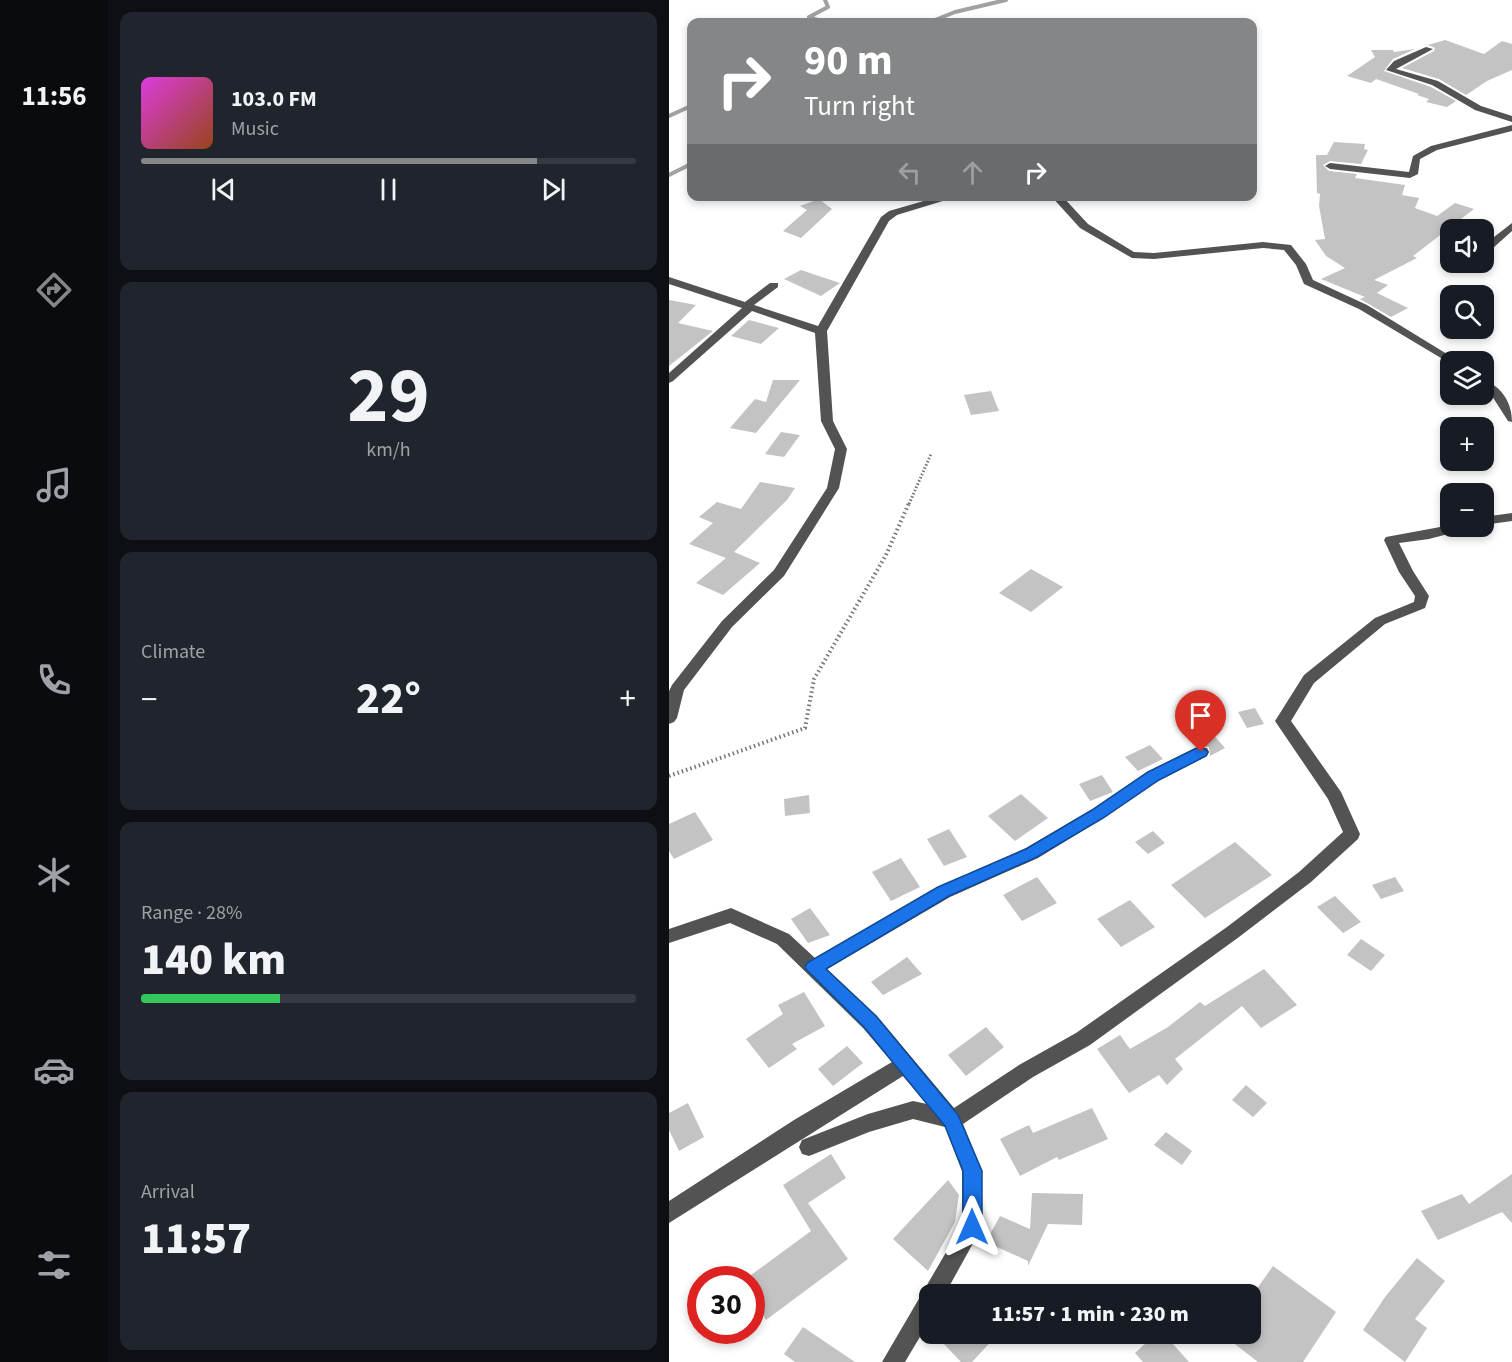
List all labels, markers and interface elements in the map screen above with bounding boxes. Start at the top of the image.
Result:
text: 90 m [804,31,893,91]
icon: right [705,42,783,120]
text: 11:56 [21,77,87,116]
text: 103.0 FM [231,83,317,115]
text: Turn right [804,87,915,126]
text: Music [231,115,279,143]
icon: left [893,156,926,189]
icon: ahead [956,156,989,189]
icon: right [1019,156,1052,189]
icon: previous [207,173,240,206]
icon: pause [372,173,405,206]
icon: next [537,173,570,206]
map controls [1440,219,1494,537]
button: sound [1440,219,1494,273]
icon: directions [33,269,75,311]
button: search [1440,285,1494,339]
text: 29 [347,341,430,452]
button: layers [1440,351,1494,405]
button: + [1440,417,1494,471]
text: km/h [366,436,411,464]
icon: music [33,464,75,506]
button: − [1440,483,1494,537]
text: Climate [141,638,205,666]
icon: phone [33,659,75,701]
text: 22° [356,667,421,731]
text: − [141,676,157,723]
text: + [620,676,636,723]
pin [1175,690,1226,752]
icon: arrive [1184,699,1217,732]
icon: climate [33,854,75,896]
text: Range · 28% [141,899,242,927]
text: 140 km [141,928,286,992]
icon: car [33,1049,75,1091]
text: Arrival [141,1178,195,1206]
position arrow [940,1195,1004,1259]
text: 11:57 [141,1207,251,1271]
icon: filters [33,1244,75,1286]
speed limit sign: 30 [687,1266,765,1344]
text: 11:57 · 1 min · 230 m [991,1298,1189,1330]

